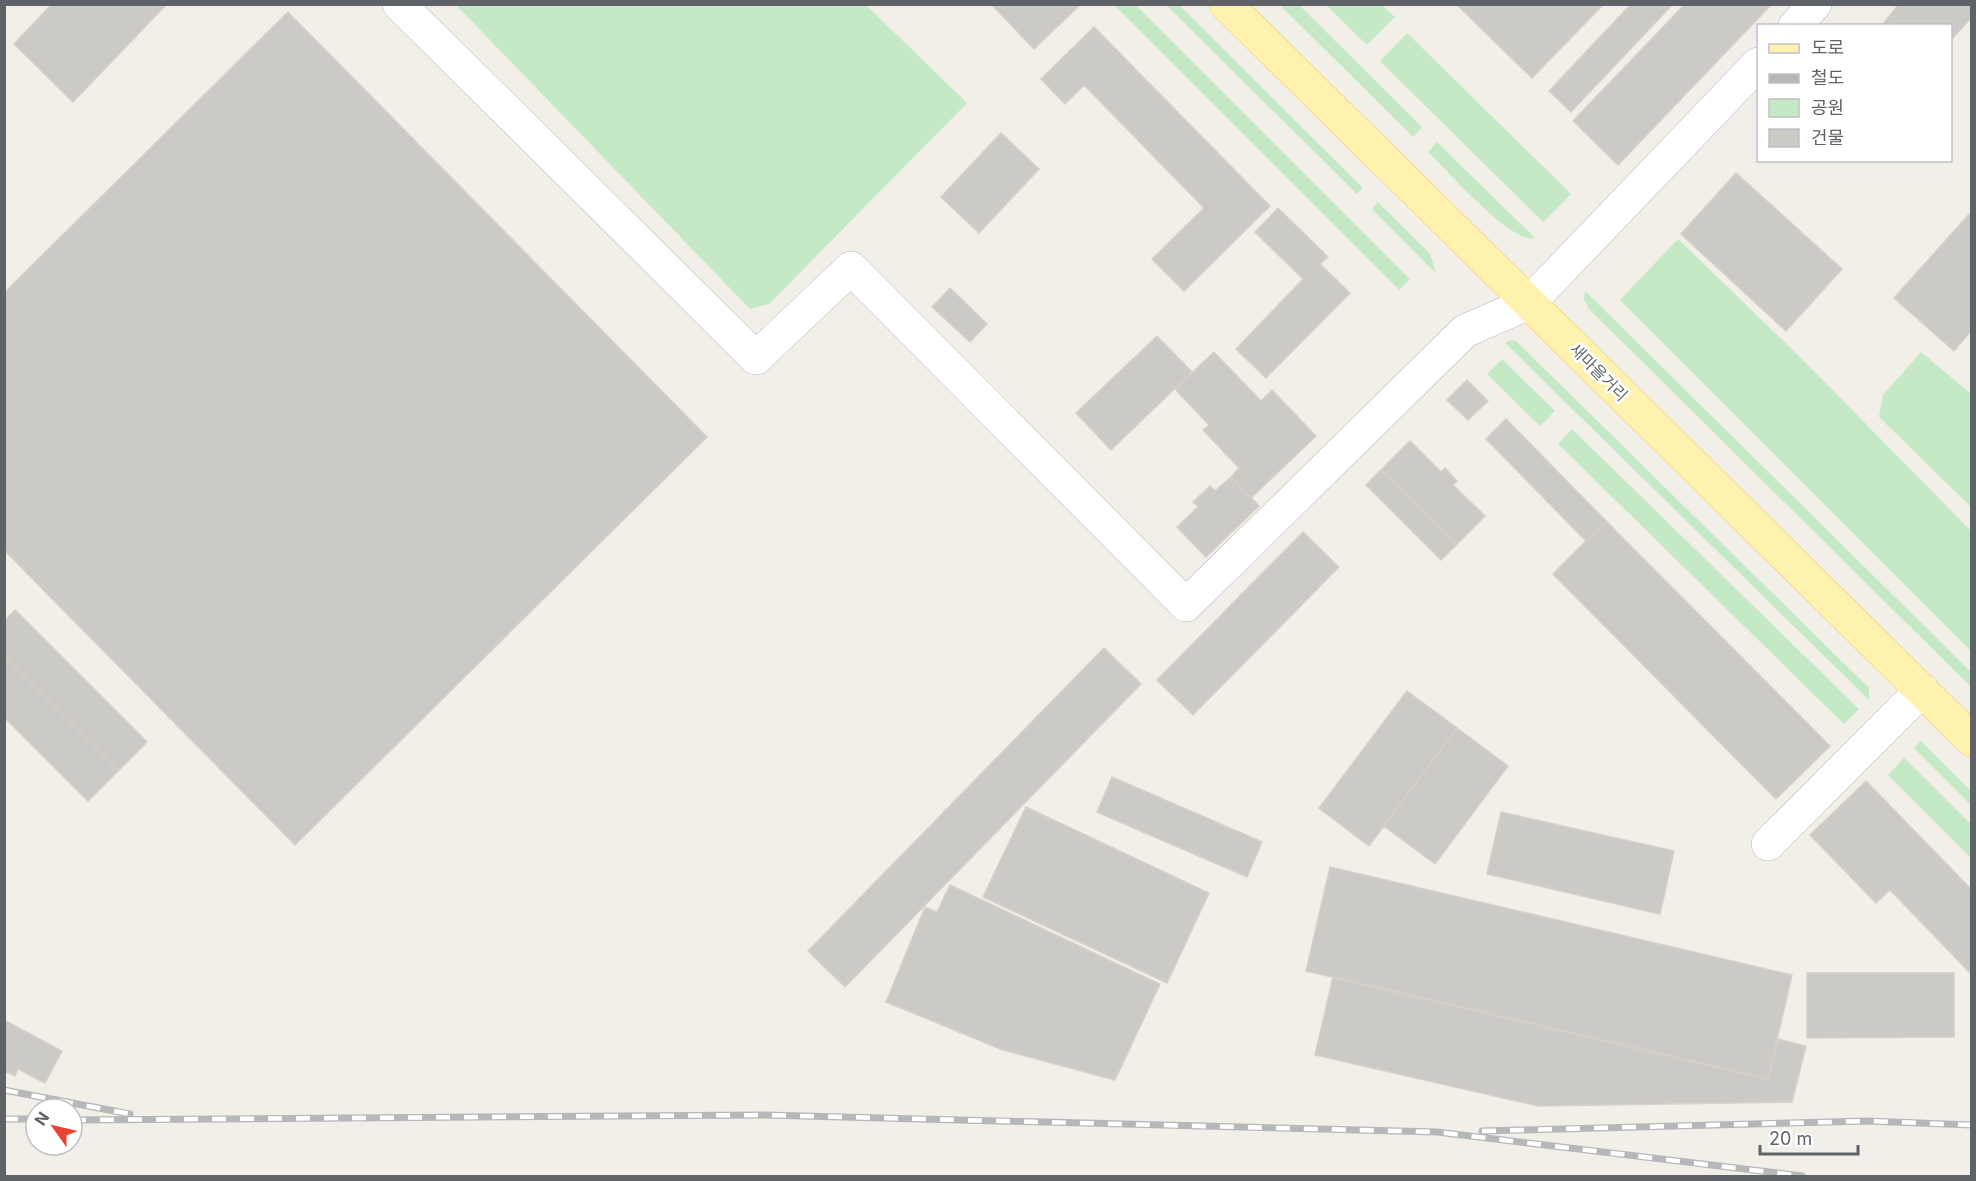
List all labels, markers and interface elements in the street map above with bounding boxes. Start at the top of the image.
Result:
legend [1757,24,1952,162]
text: 도로 [1811,37,1844,58]
text: 철도 [1811,67,1844,88]
text: 공원 [1811,97,1844,118]
text: 건물 [1811,127,1844,148]
street label: 새마을거리 [1566,339,1632,405]
north arrow [24,1097,84,1157]
text: N [30,1108,53,1129]
scale bar [1760,1118,1858,1156]
text: 20 m [1769,1128,1812,1149]

